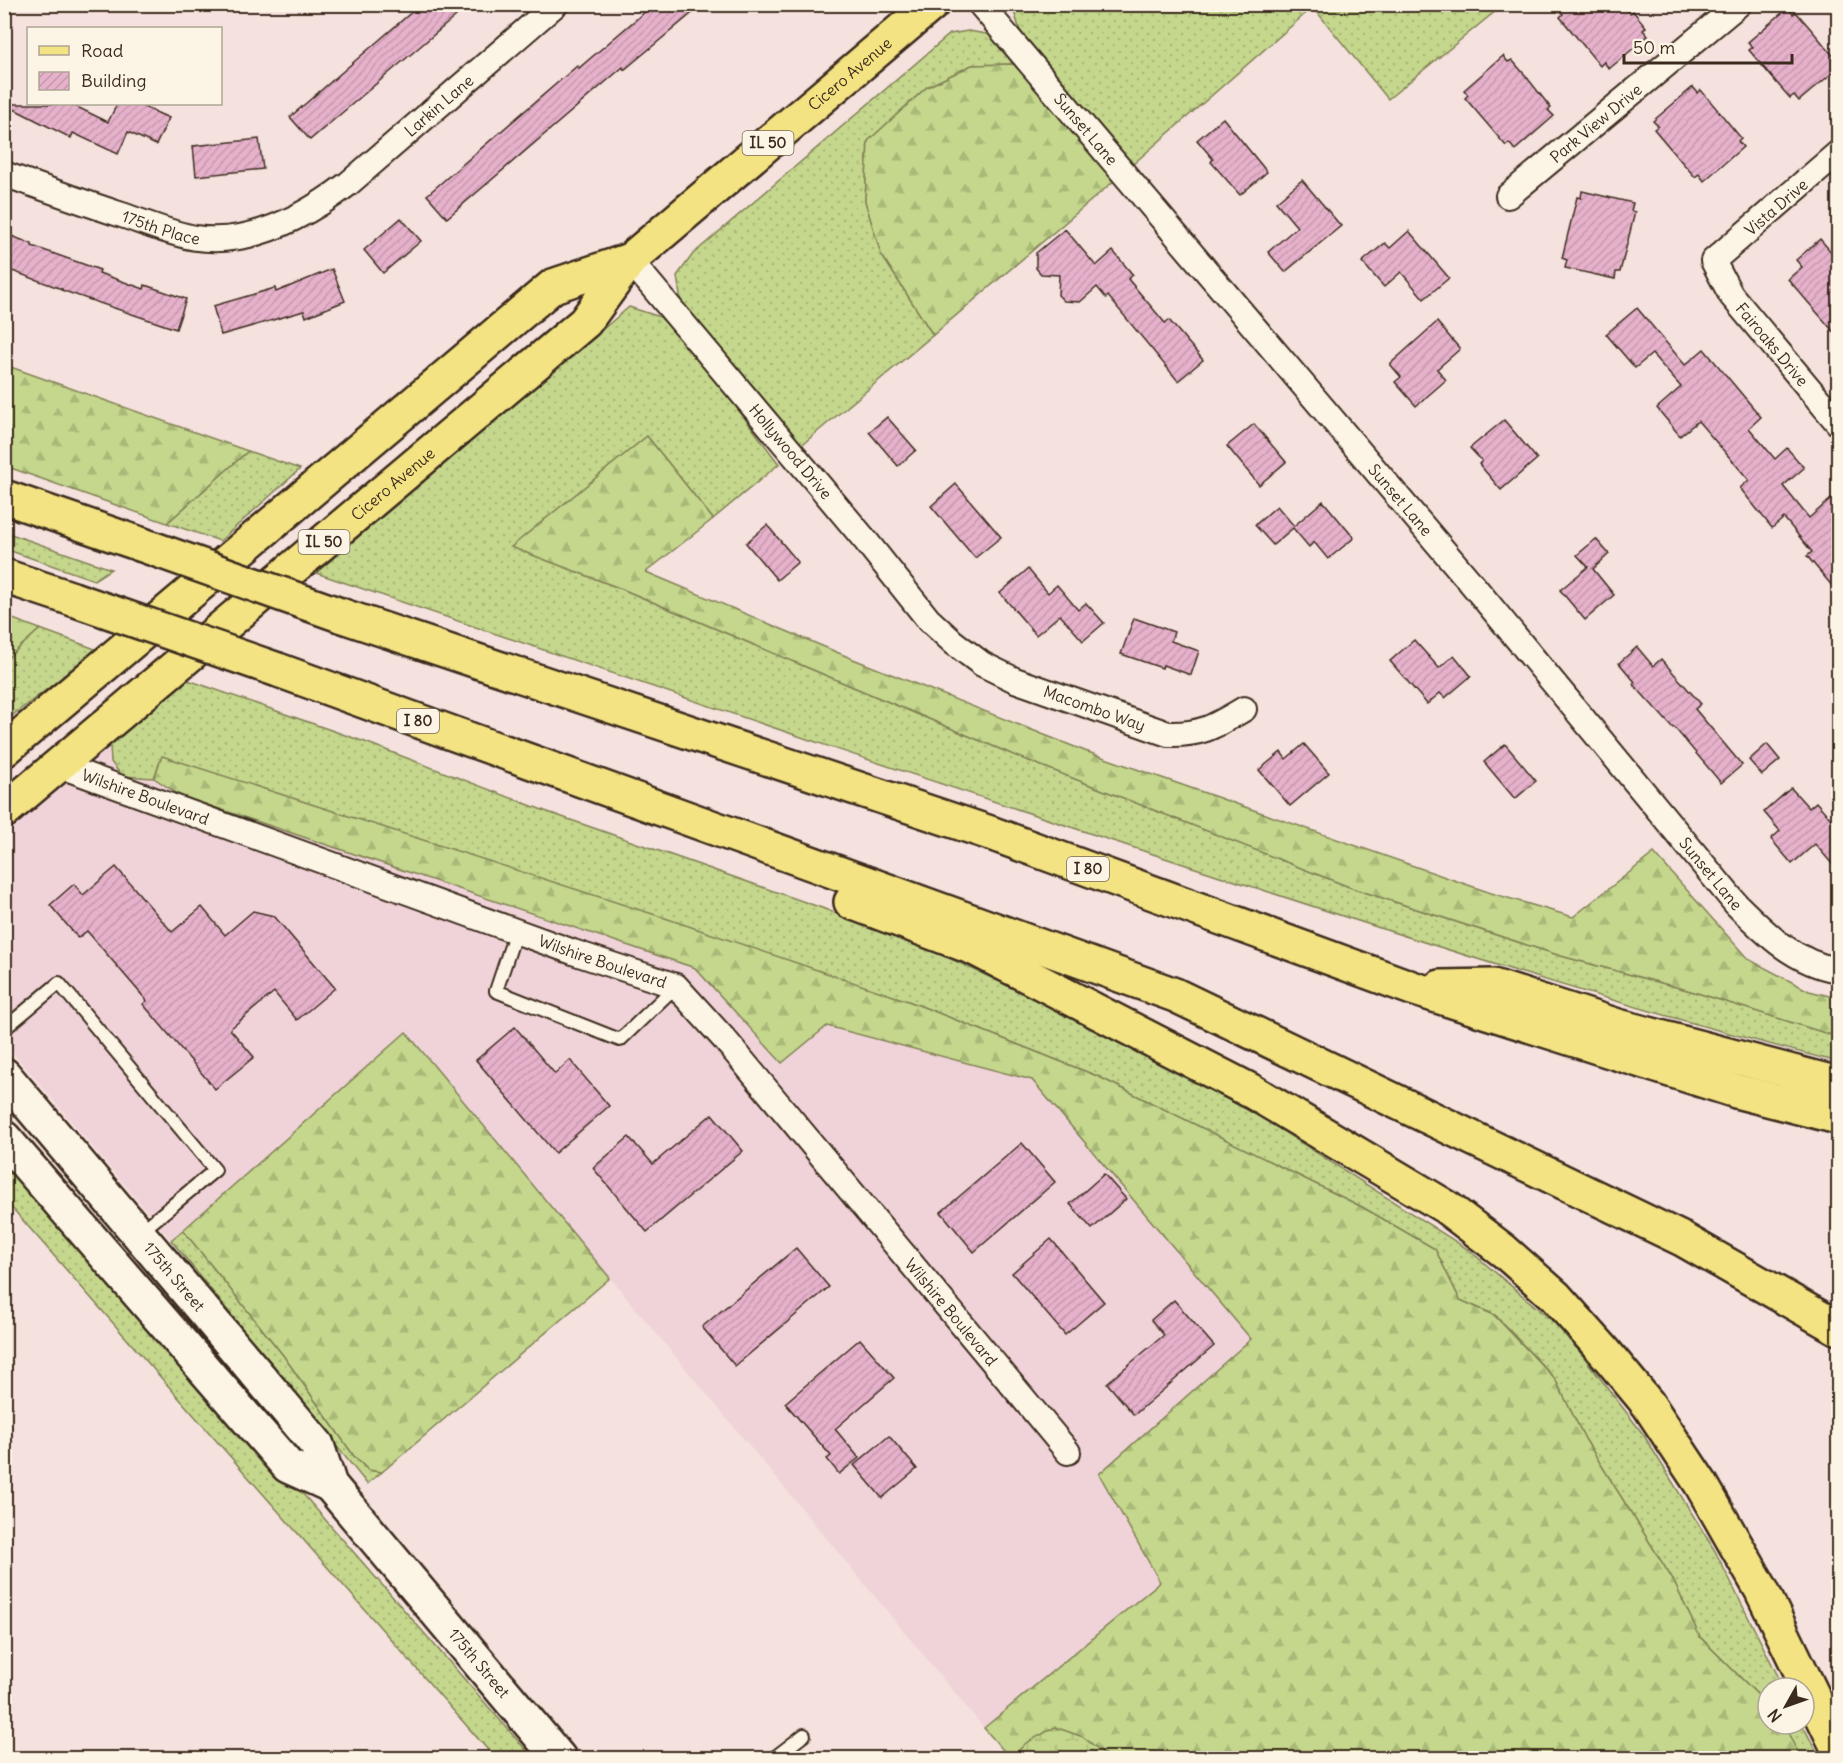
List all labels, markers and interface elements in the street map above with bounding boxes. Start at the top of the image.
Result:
legend [27,27,222,105]
scale bar [1624,27,1792,65]
street label: Cicero Avenue [804,33,896,115]
text: 50 m [1633,36,1675,59]
text: Road [81,39,124,62]
text: Building [81,69,146,92]
street label: Larkin Lane [400,70,477,141]
street label: Park View Drive [1546,79,1646,167]
street label: Sunset Lane [1050,89,1122,169]
road number: IL 50 [742,131,794,155]
street label: Vista Drive [1740,174,1812,240]
street label: 175th Place [119,206,201,248]
street label: Fairoaks Drive [1732,299,1813,390]
street label: Hollywood Drive [745,400,837,503]
street label: Cicero Avenue [347,443,439,525]
street label: Sunset Lane [1364,460,1437,540]
road number: IL 50 [298,530,350,554]
street label: Macombo Way [1041,681,1148,735]
road number: I 80 [397,709,439,733]
street label: Wilshire Boulevard [79,764,212,829]
street label: Sunset Lane [1675,833,1746,914]
road number: I 80 [1067,857,1109,881]
street label: Wilshire Boulevard [536,930,669,992]
street label: 175th Street [140,1238,210,1316]
street label: Wilshire Boulevard [901,1254,1002,1370]
street label: 175th Street [444,1624,515,1702]
north arrow [1756,1676,1816,1736]
text: N [1763,1705,1786,1726]

